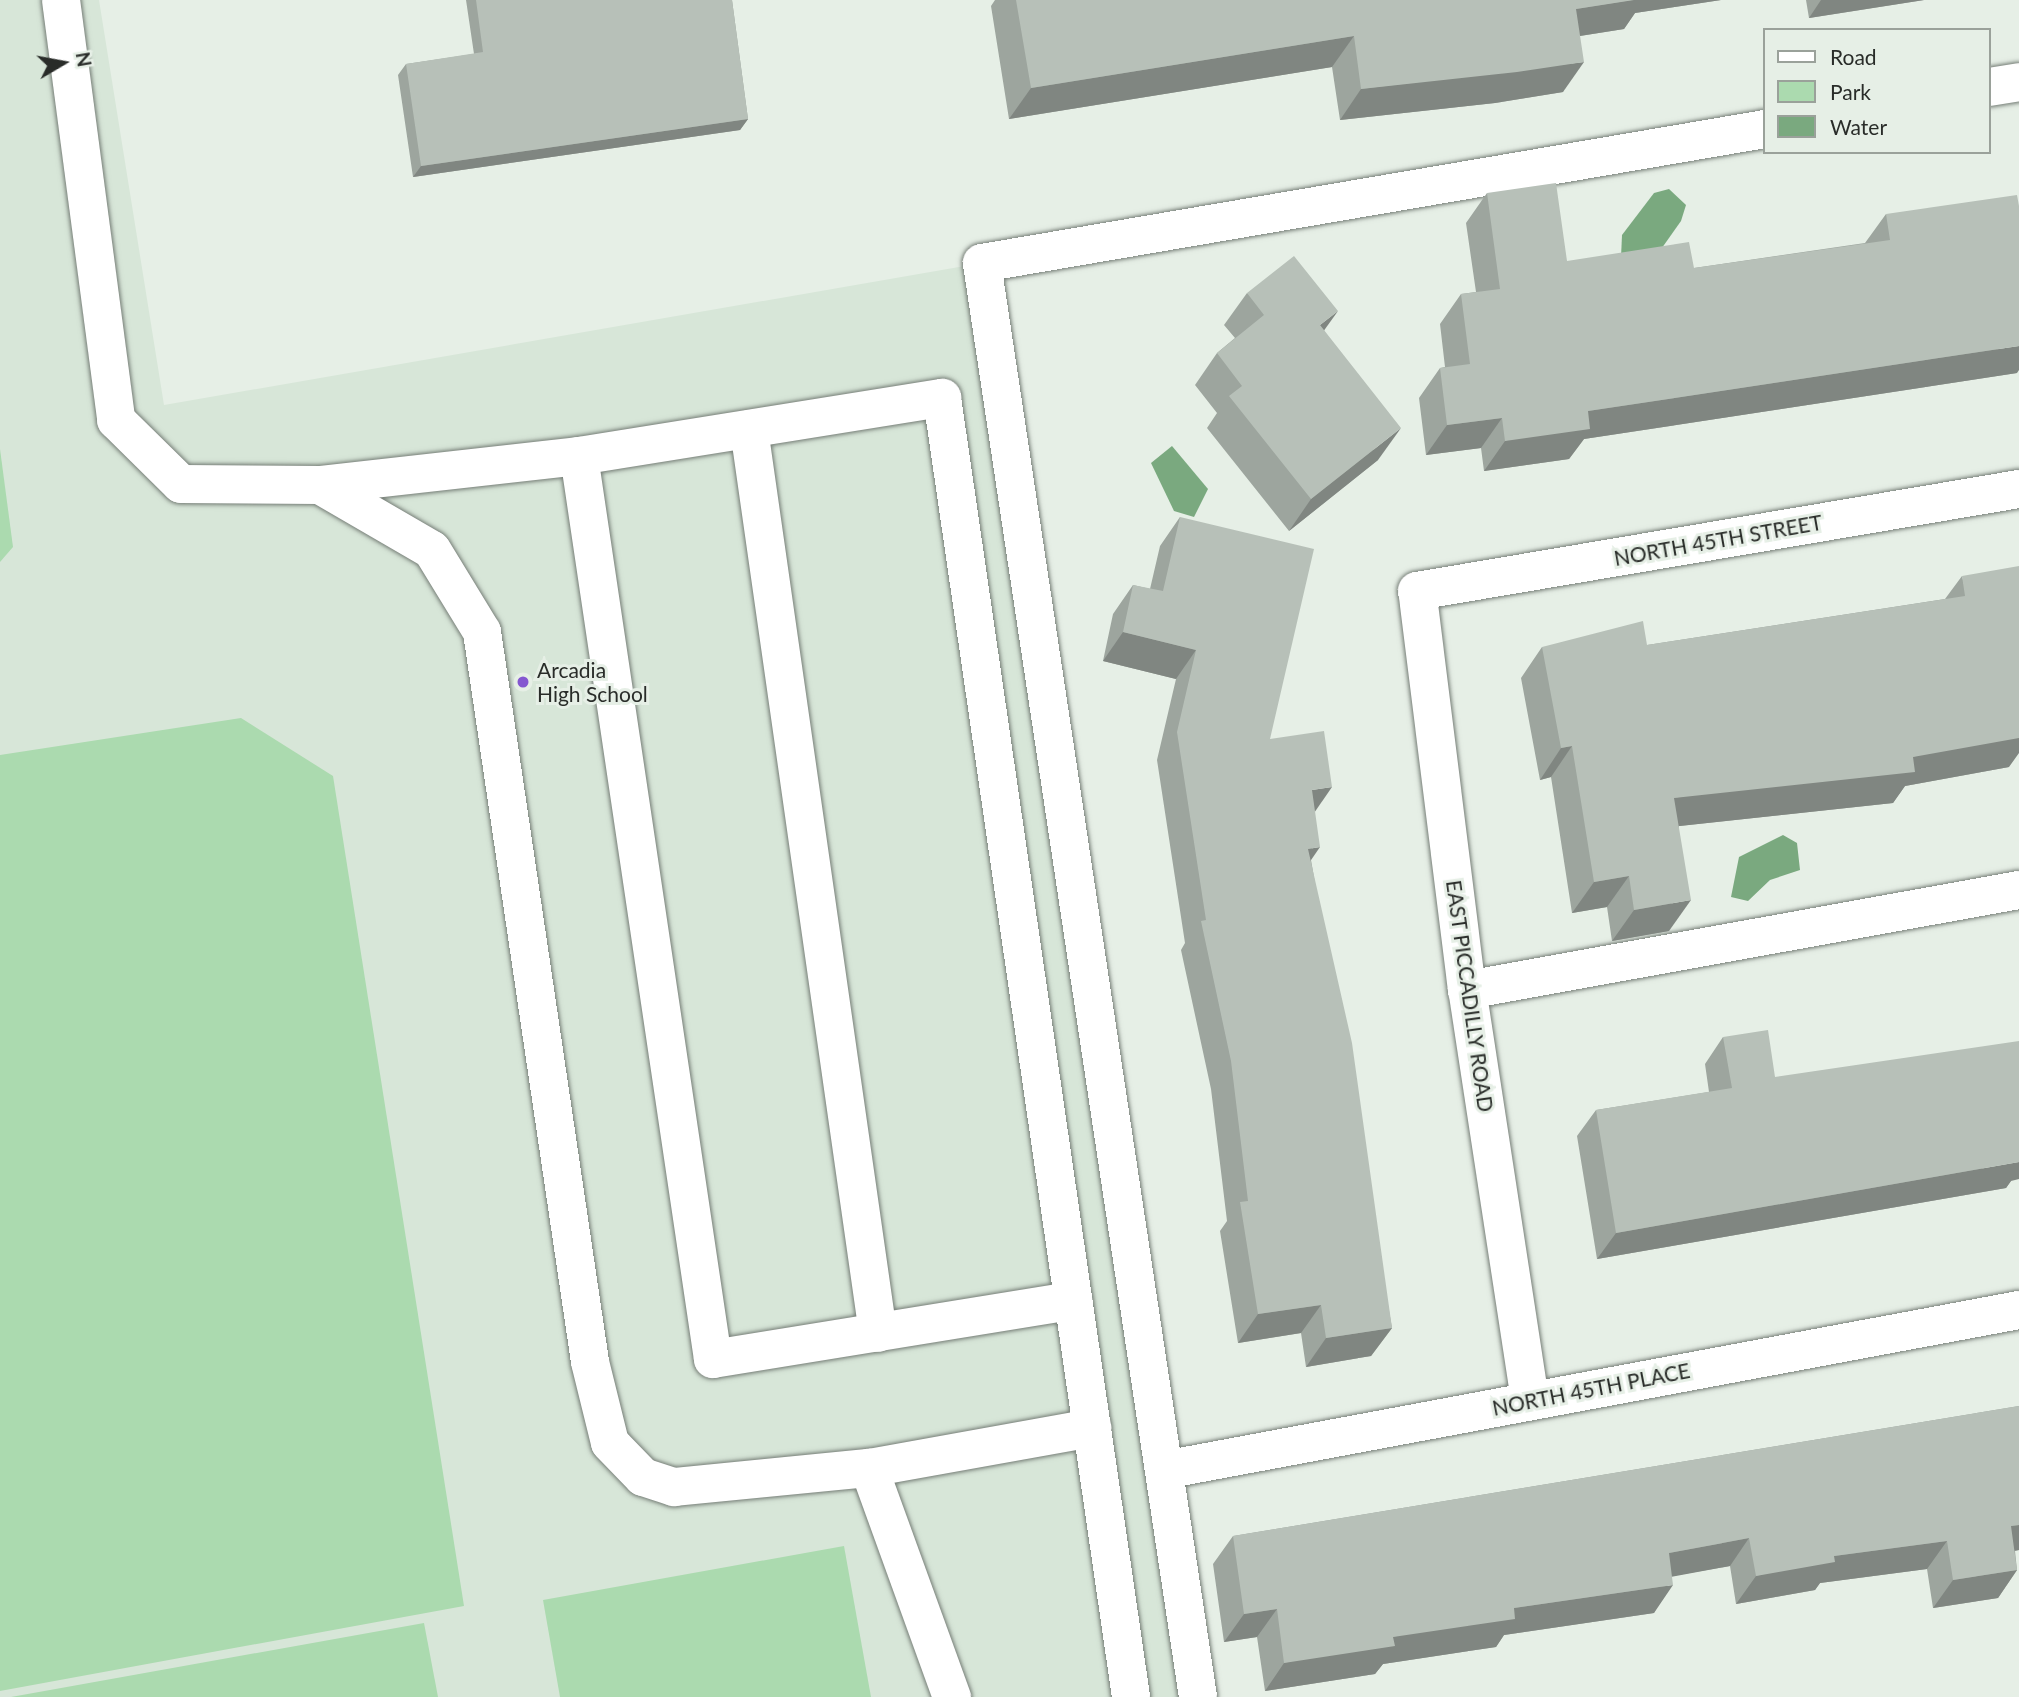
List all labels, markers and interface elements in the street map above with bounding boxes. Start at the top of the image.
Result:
north arrow [28,28,98,98]
legend [1764,28,1991,154]
text: Road [1830,44,1877,69]
text: N [72,50,97,68]
text: Park [1830,79,1871,104]
text: Water [1830,114,1887,139]
street label: NORTH 45TH STREET [1612,509,1824,571]
place label: Arcadia High School [537,657,648,707]
marker: Arcadia High School [515,674,531,690]
street label: EAST PICCADILLY ROAD [1441,878,1499,1114]
street label: NORTH 45TH PLACE [1490,1357,1692,1421]

